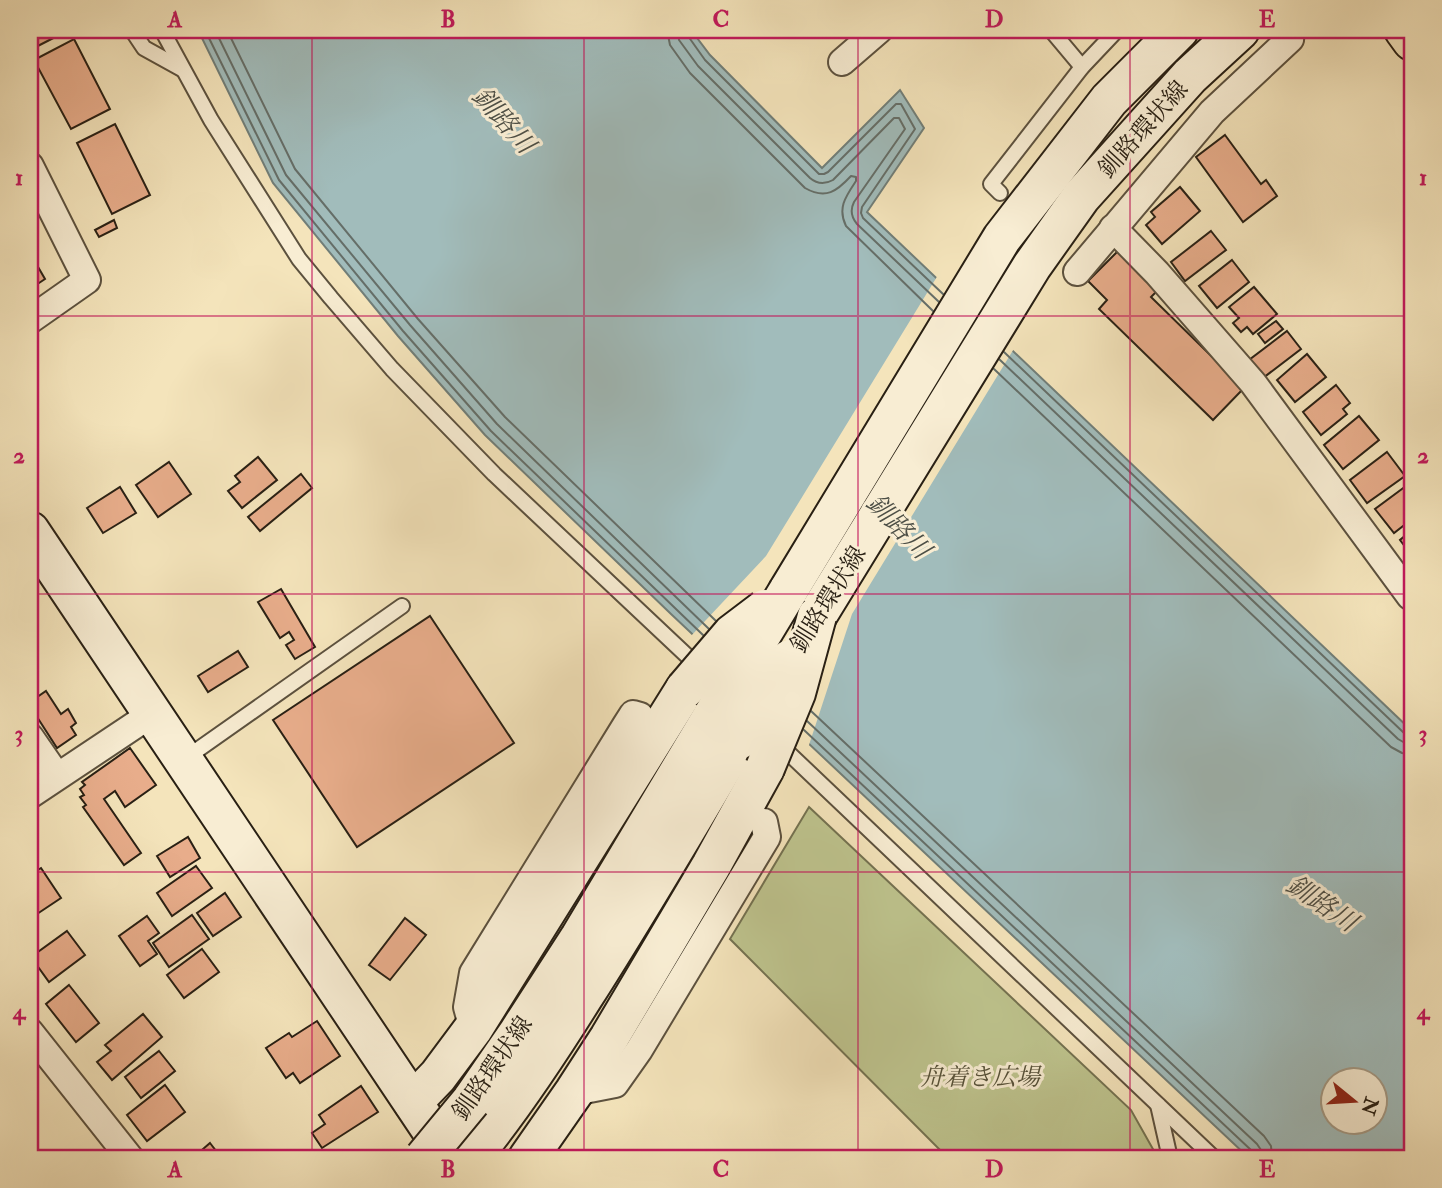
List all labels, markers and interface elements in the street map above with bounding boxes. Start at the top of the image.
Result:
text: A [167,5,183,34]
text: B [440,5,456,34]
text: C [713,5,729,34]
text: D [985,5,1003,34]
text: E [1259,5,1276,34]
street label: 釧路環状線 [1092,74,1195,184]
water label: 釧路川 [465,81,543,163]
text: 1 [15,163,23,192]
text: 1 [1419,163,1427,192]
text: 2 [13,441,25,470]
text: 2 [1417,441,1429,470]
water label: 釧路川 [860,488,939,568]
street label: 釧路環状線 [783,540,873,658]
text: 3 [15,719,23,748]
text: 3 [1419,719,1427,748]
water label: 釧路川 [1280,869,1365,941]
text: 4 [12,997,27,1026]
text: 4 [1416,997,1431,1026]
street label: 釧路環状線 [445,1010,540,1126]
park label: 舟着き広場 [920,1062,1042,1093]
north arrow [1320,1066,1390,1136]
text: N [1355,1093,1384,1119]
text: A [167,1155,183,1184]
text: B [440,1155,456,1184]
text: C [713,1155,729,1184]
text: D [985,1155,1003,1184]
text: E [1259,1155,1276,1184]

